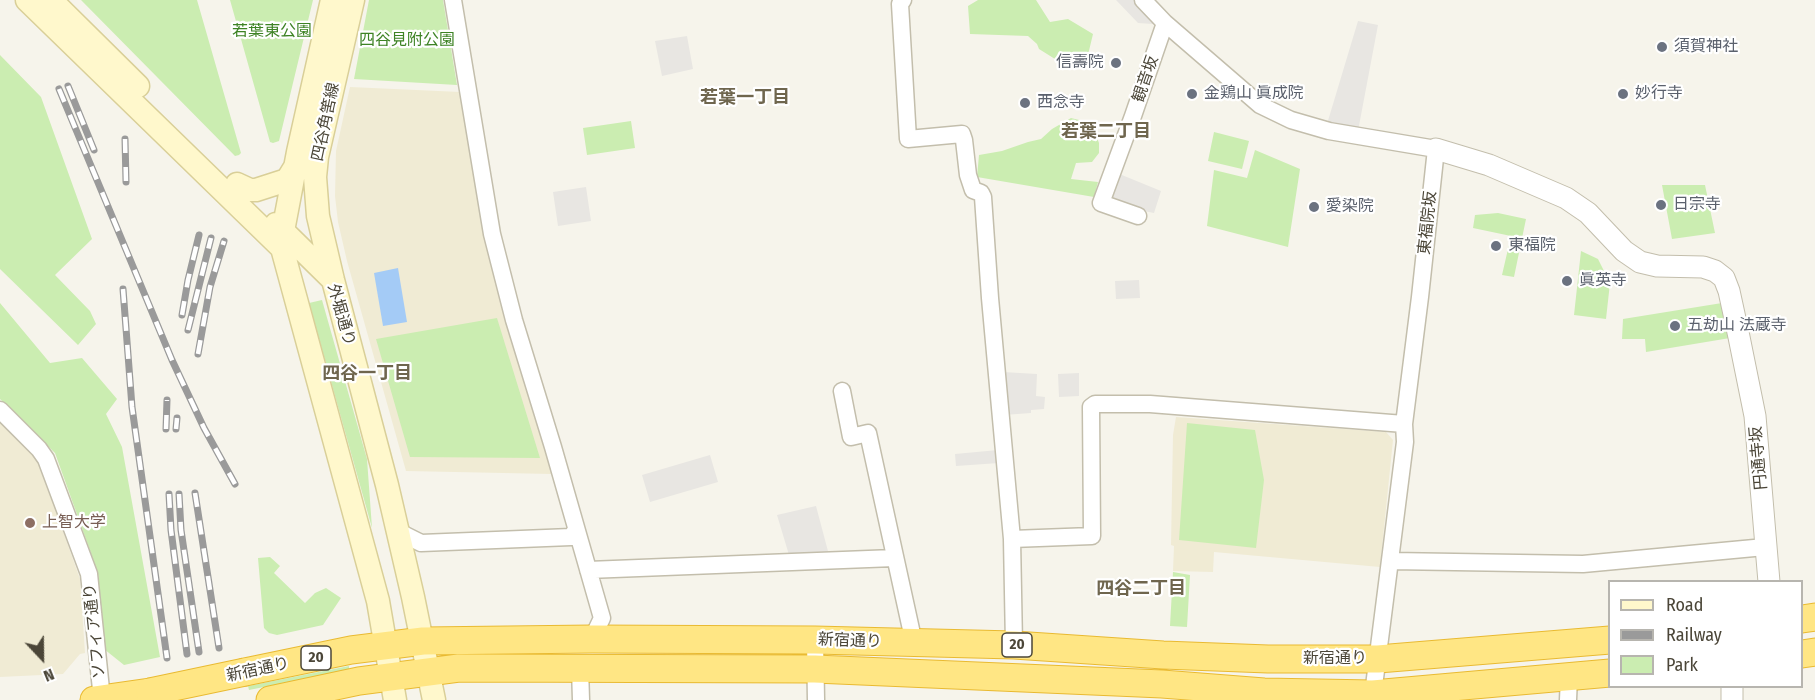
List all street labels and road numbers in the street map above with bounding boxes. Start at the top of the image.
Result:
street label: 観音坂 [1129,53,1163,105]
street label: 四谷角筈線 [308,81,344,163]
street label: 東福院坂 [1415,190,1441,256]
street label: 外堀通り [323,282,359,348]
street label: 円通寺坂 [1747,425,1771,491]
street label: ソフィア通り [80,582,110,680]
street label: 新宿通り [818,630,882,652]
road number: 20 [1002,633,1032,657]
road number: 20 [301,646,331,670]
street label: 新宿通り [1303,649,1367,669]
street label: 新宿通り [225,654,291,686]

